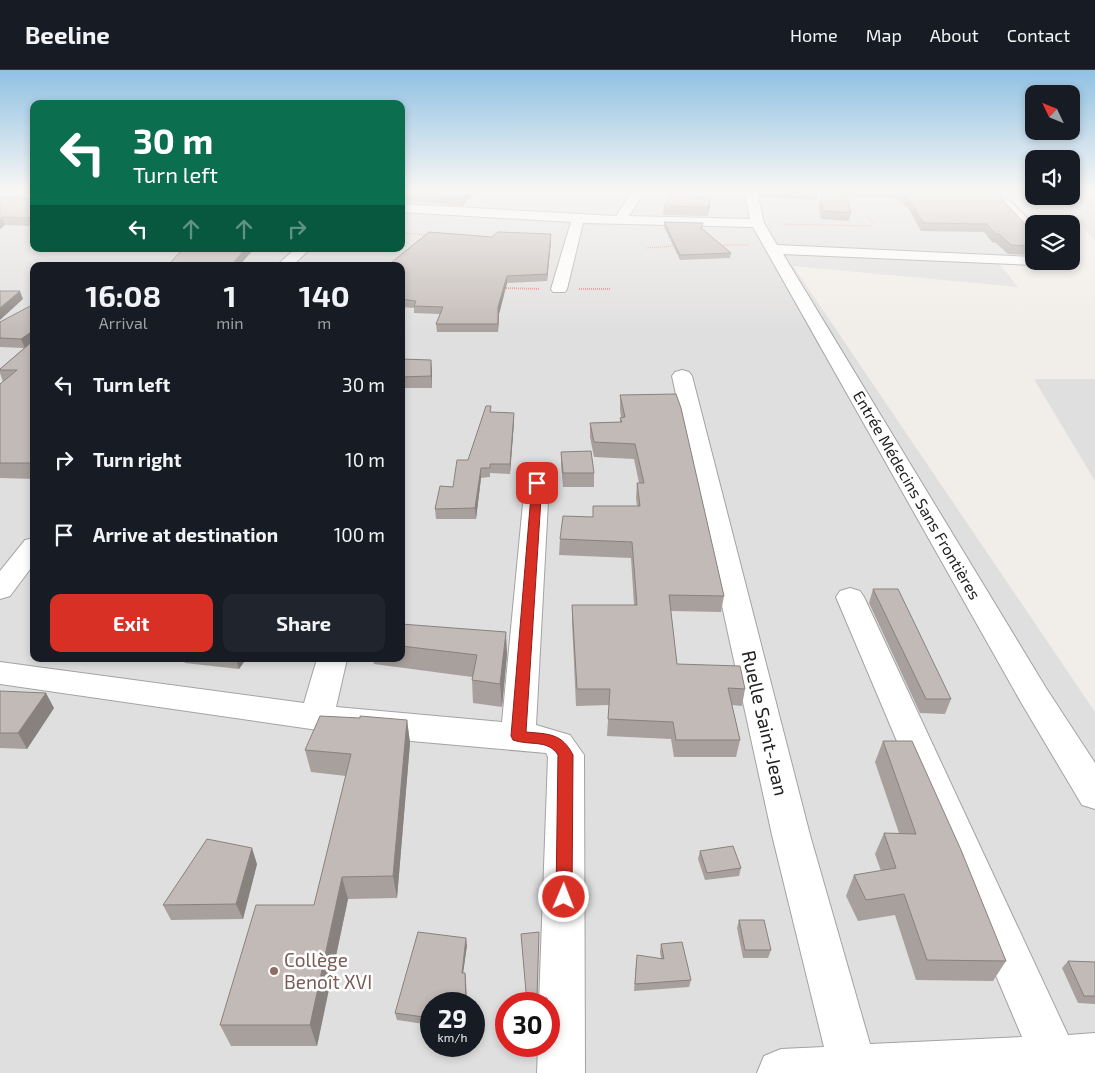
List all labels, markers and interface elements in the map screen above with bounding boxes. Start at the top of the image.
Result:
text: Beeline [25,20,110,49]
text: Home [790,24,838,46]
text: Map [866,24,902,46]
text: About [930,24,979,46]
text: Contact [1007,24,1070,46]
north arrow [1025,85,1080,140]
map controls [1025,85,1080,270]
text: 30 m [133,119,213,161]
icon: left [50,120,115,185]
button: sound [1025,150,1080,205]
text: Turn left [133,161,218,187]
icon: left [124,215,152,243]
icon: ahead [177,215,205,243]
icon: ahead [230,215,258,243]
icon: right [283,215,311,243]
button: layers [1025,215,1080,270]
text: 16:08 [85,277,161,313]
text: 1 [224,277,236,313]
text: 140 [299,277,350,313]
text: Arrival [99,313,148,332]
text: min [216,313,244,332]
text: m [317,313,331,332]
icon: left [50,371,78,399]
text: Turn left [93,373,170,396]
text: 30 m [342,373,385,396]
street label: Entrée Médecins Sans Frontières [850,387,985,602]
icon: right [50,446,78,474]
text: Turn right [93,448,181,471]
text: 10 m [345,448,385,471]
pin [516,462,558,504]
icon: arrive [523,469,551,497]
icon: arrive [50,521,78,549]
text: Arrive at destination [93,523,278,546]
text: 100 m [334,523,385,546]
button: Exit [50,594,213,652]
button: Share [223,594,385,652]
street label: Ruelle Saint-Jean [738,648,793,798]
position arrow [537,870,589,922]
place label: Collège Benoît XVI [284,948,372,993]
marker: Collège Benoît XVI [268,965,280,977]
speed limit sign: 30 [495,992,560,1057]
text: 29 [438,1003,467,1033]
text: km/h [438,1030,467,1044]

